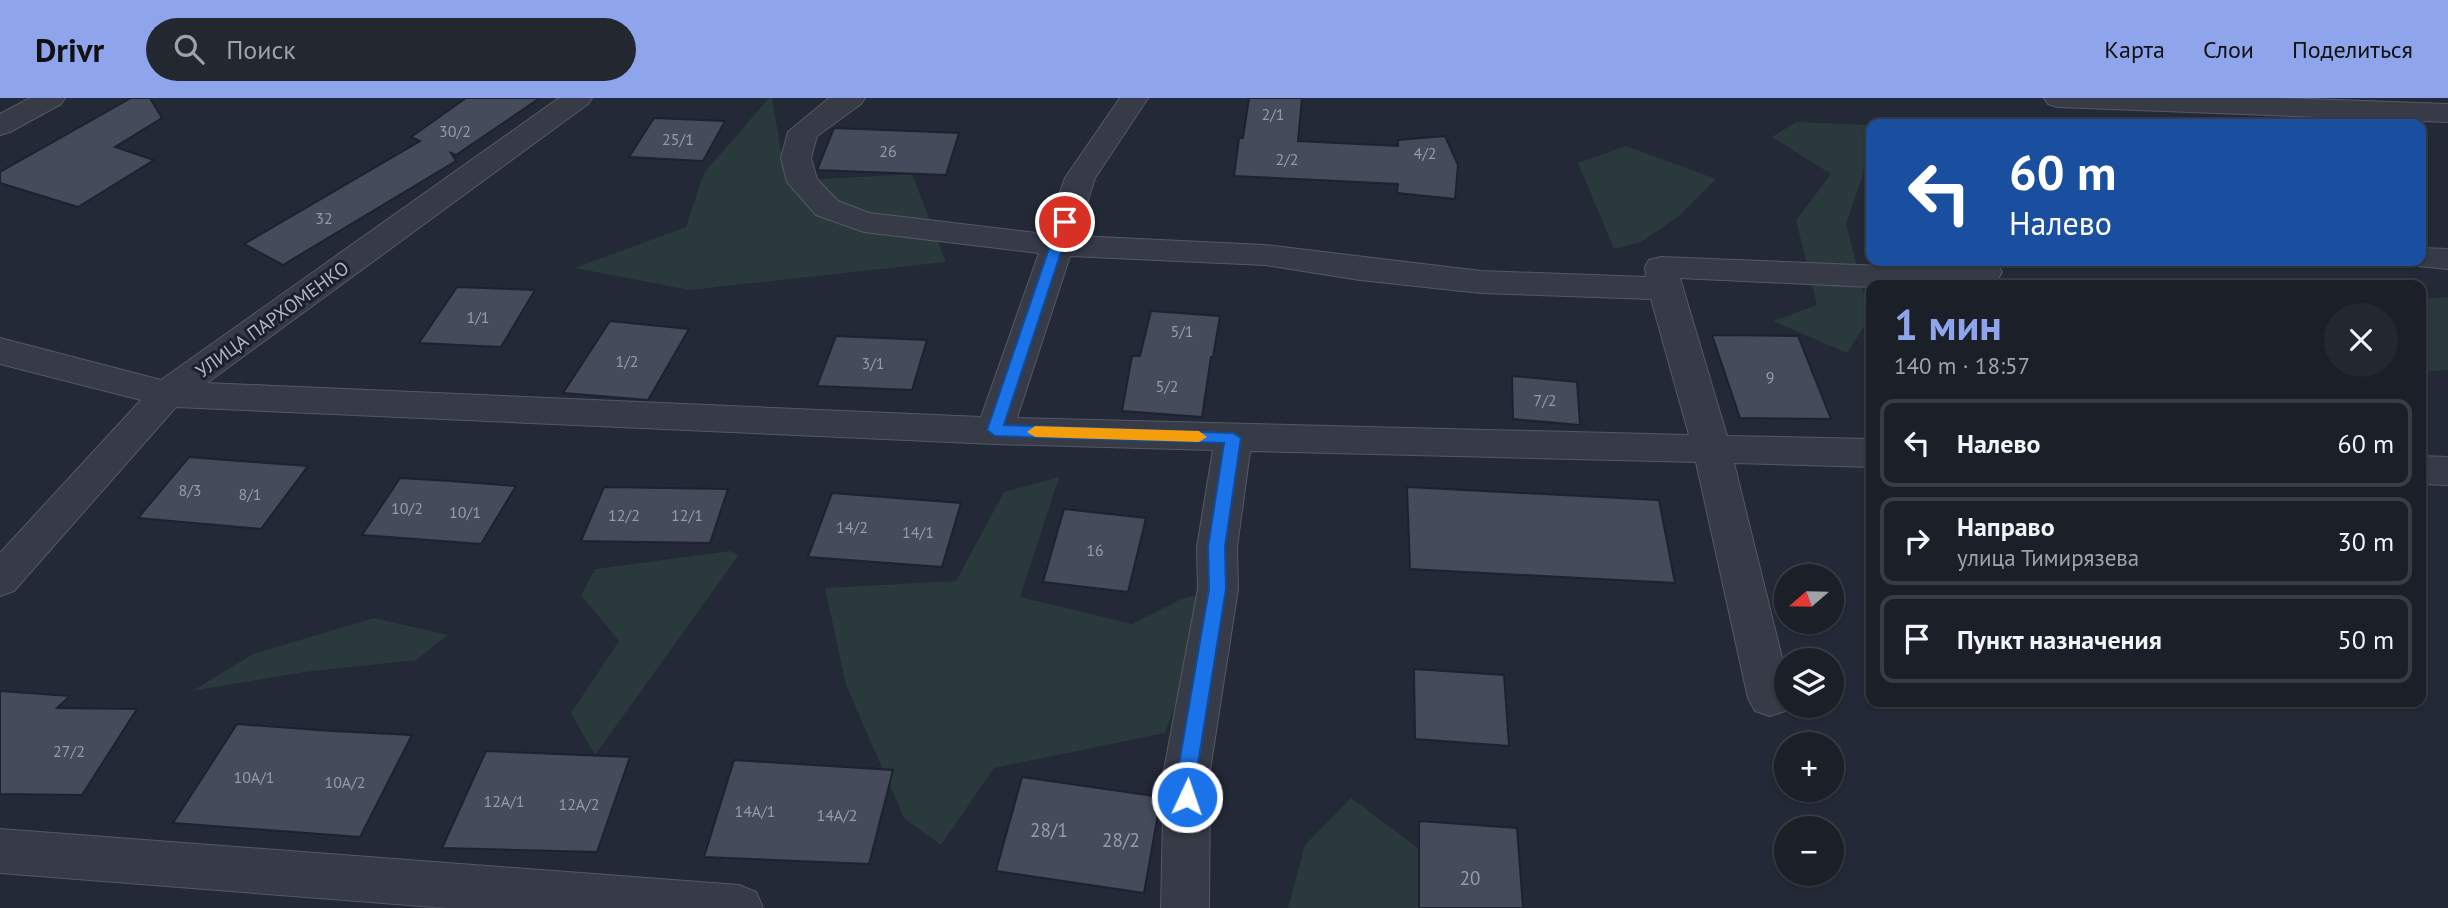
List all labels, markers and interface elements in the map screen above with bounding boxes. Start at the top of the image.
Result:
search box [146,18,636,81]
text: Drivr [35,28,104,71]
icon: search [170,30,208,68]
text: Поиск [226,33,296,66]
text: Карта [2104,34,2165,65]
text: Слои [2203,34,2254,65]
text: Поделиться [2292,34,2413,65]
house number: 2/1 [1261,104,1285,124]
house number: 30/2 [439,121,471,141]
house number: 25/1 [662,129,694,149]
text: 60 m [2009,140,2116,204]
house number: 26 [879,141,897,161]
house number: 4/2 [1413,143,1437,163]
icon: left [1894,147,1985,238]
house number: 2/2 [1275,149,1299,169]
pin [1035,192,1095,252]
text: Налево [2009,202,2112,244]
icon: arrive [1046,203,1084,241]
house number: 32 [315,208,333,228]
street label: УЛИЦА ПАРХОМЕНКО [191,255,353,383]
text: 1 мин [1894,297,2002,352]
button: close [2324,303,2398,377]
house number: 1/1 [466,307,490,327]
house number: 5/1 [1170,321,1194,341]
house number: 1/2 [615,351,639,371]
text: 140 m · 18:57 [1894,351,2030,380]
house number: 3/1 [861,353,885,373]
house number: 9 [1766,367,1774,387]
house number: 5/2 [1155,376,1179,396]
house number: 7/2 [1533,390,1557,410]
icon: left [1898,424,1936,462]
text: Налево [1957,427,2041,460]
text: 60 m [2338,427,2394,460]
house number: 8/3 [178,480,202,500]
house number: 8/1 [238,484,262,504]
house number: 10/2 [391,498,423,518]
house number: 10/1 [449,502,481,522]
house number: 12/2 [608,505,640,525]
house number: 12/1 [671,505,703,525]
text: Направо [1957,510,2055,543]
house number: 14/2 [836,517,868,537]
house number: 14/1 [902,522,934,542]
icon: right [1898,522,1936,560]
text: 30 m [2338,525,2394,558]
house number: 16 [1086,540,1104,560]
text: улица Тимирязева [1957,543,2139,572]
north arrow [1774,564,1844,634]
map controls [1774,564,1844,886]
icon: arrive [1898,620,1936,658]
text: Пункт назначения [1957,623,2162,656]
text: 50 m [2338,623,2394,656]
button: layers [1774,648,1844,718]
button: + [1774,732,1844,802]
house number: 27/2 [53,741,85,761]
position arrow [1150,760,1224,834]
house number: 10А/1 [233,767,275,787]
house number: 10А/2 [324,772,366,792]
house number: 12А/1 [483,791,525,811]
house number: 12А/2 [558,794,600,814]
house number: 14А/1 [734,801,776,821]
house number: 14А/2 [816,805,858,825]
button: − [1774,816,1844,886]
house number: 28/1 [1030,818,1068,842]
house number: 28/2 [1102,828,1140,852]
house number: 20 [1460,866,1480,890]

